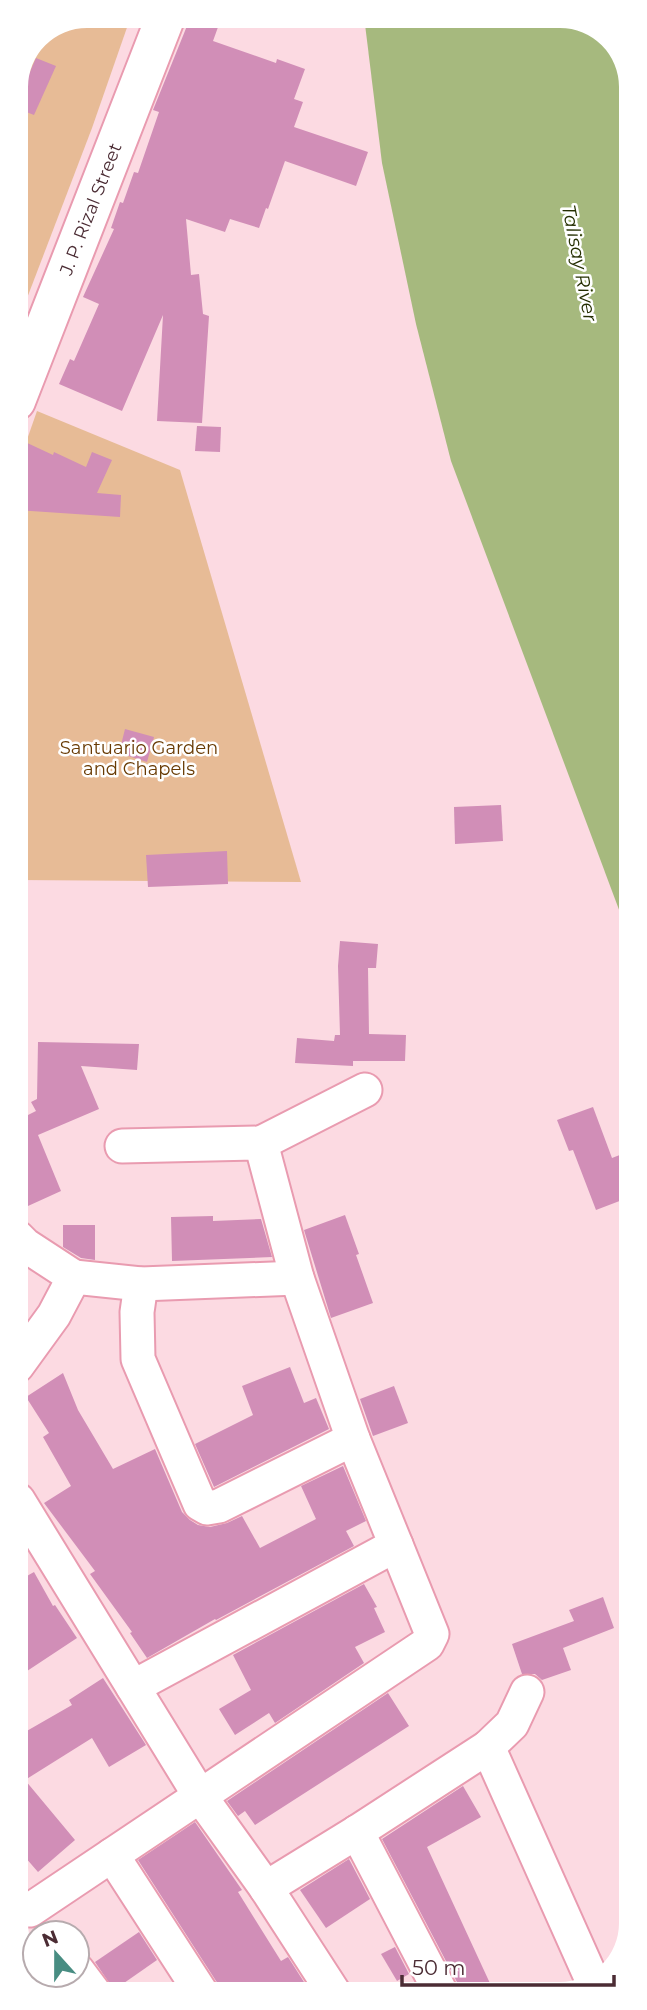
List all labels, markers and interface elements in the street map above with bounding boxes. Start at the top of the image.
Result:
street label: J. P. Rizal Street [55,140,126,279]
water label: Talisay River [557,203,602,324]
park label: Santuario Garden and Chapels [60,737,218,780]
north arrow [21,1919,91,1989]
text: N [39,1925,61,1952]
scale bar [402,1944,614,1988]
text: 50 m [412,1955,466,1980]

